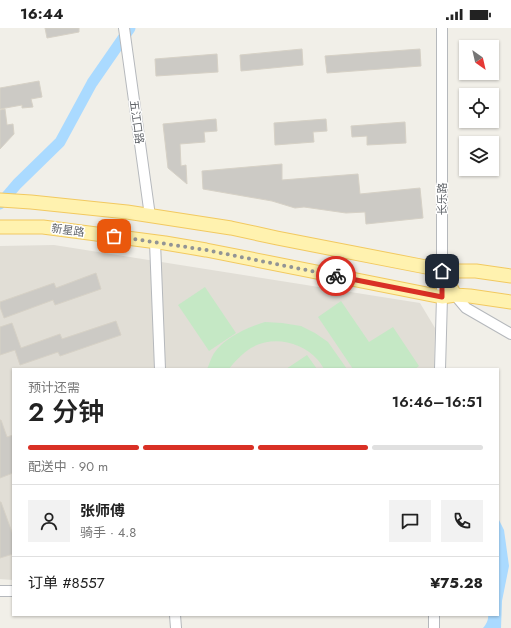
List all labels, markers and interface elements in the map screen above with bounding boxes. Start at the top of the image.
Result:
text: 16:44 [20,3,63,25]
north arrow [459,40,499,80]
map controls [459,40,499,176]
button: locate [459,88,499,128]
street label: 五江口路 [126,99,148,145]
button: layers [459,136,499,176]
street label: 长乐路 [434,183,450,216]
pin [97,219,131,253]
street label: 新星路 [51,220,85,240]
icon: bag [103,225,125,247]
pin [425,254,459,288]
courier [316,256,356,296]
icon: home [431,260,453,282]
icon: bike [325,265,347,287]
text: 预计还需 [28,378,80,397]
text: 16:46–16:51 [392,391,483,413]
text: 2 分钟 [28,393,104,431]
text: 配送中 · 90 m [28,457,108,476]
button: person [28,500,70,542]
text: 张师傅 [80,500,125,522]
button: chat [389,500,431,542]
button: phone [441,500,483,542]
text: 骑手 · 4.8 [80,523,136,542]
text: 订单 #8557 [28,572,105,594]
text: ¥75.28 [430,572,483,594]

